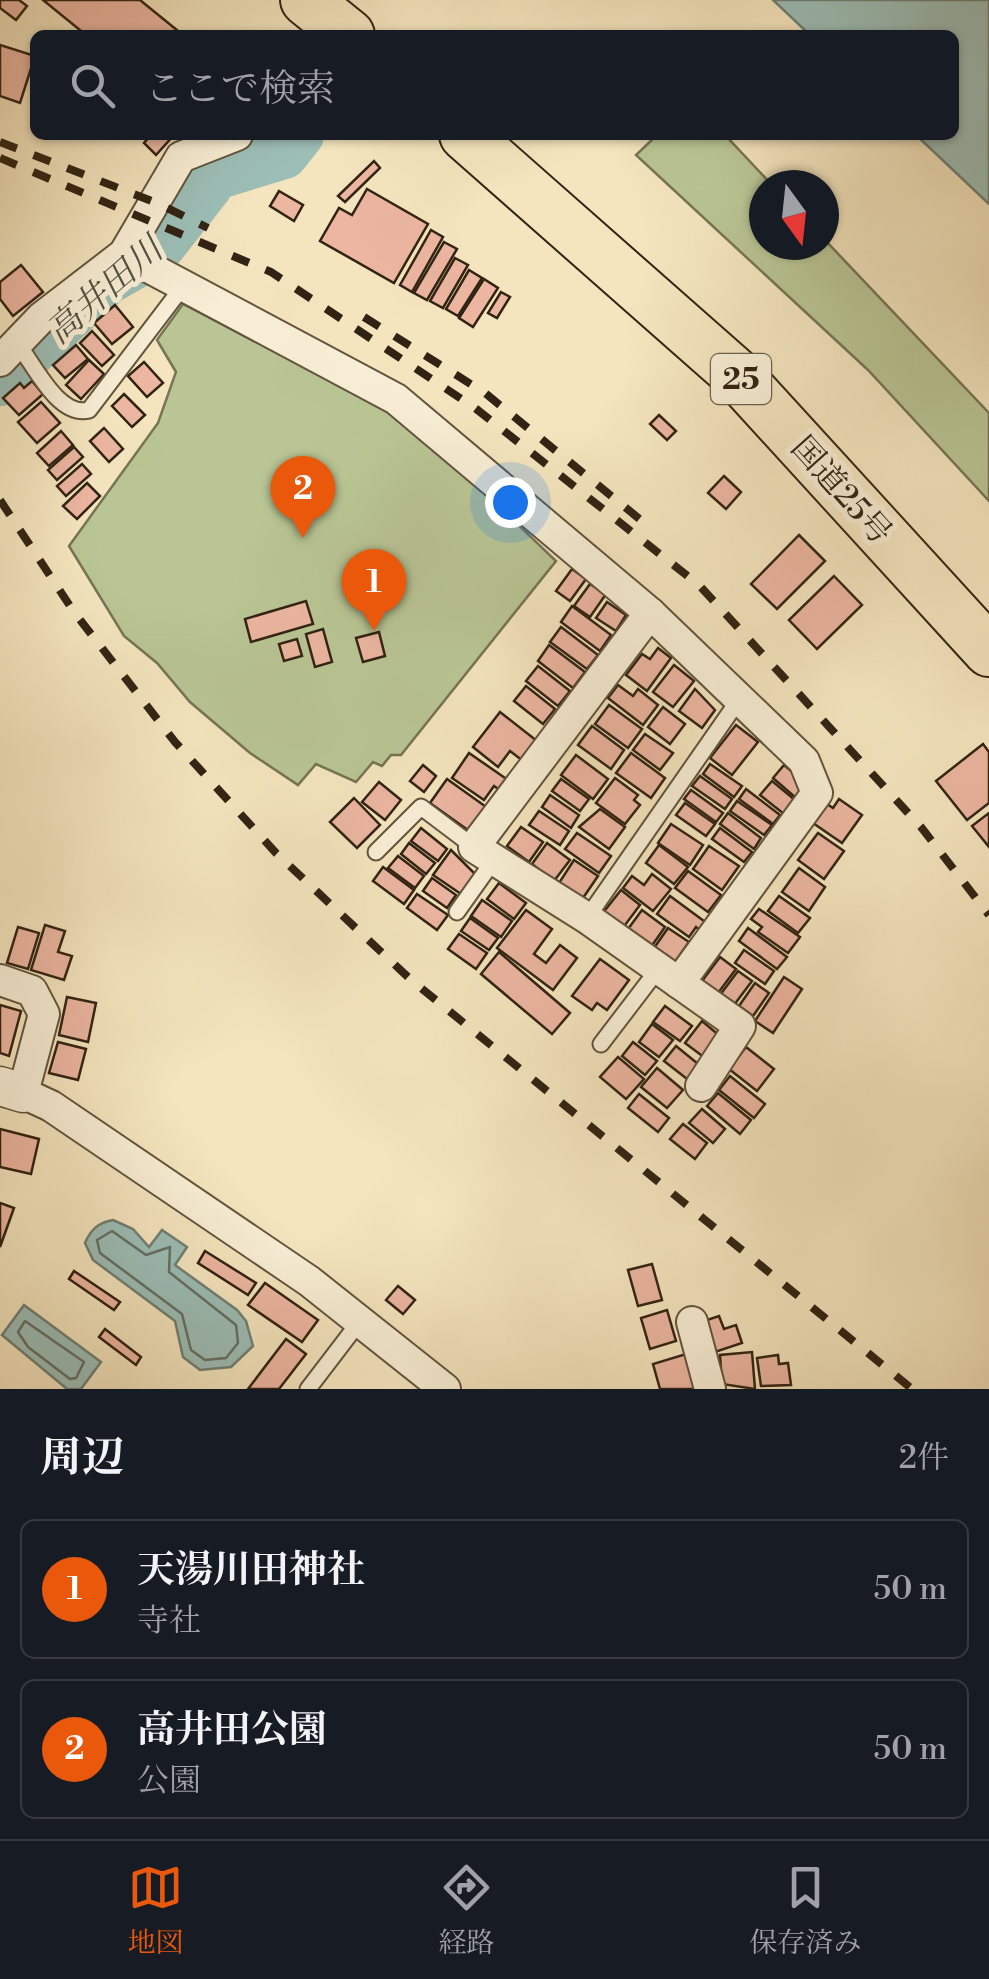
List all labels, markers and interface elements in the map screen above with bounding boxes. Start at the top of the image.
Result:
search box [30,30,959,140]
icon: search [65,58,120,113]
text: ここで検索 [145,66,335,113]
north arrow [749,170,839,260]
water label: 高井田川 [38,226,175,353]
road number: 25 [711,354,771,404]
street label: 国道25号 [782,428,900,553]
pin: 2 [270,456,336,538]
your location [485,477,536,528]
pin: 1 [342,548,406,631]
text: 周辺 [40,1432,124,1485]
text: 2件 [899,1438,949,1478]
text: 天湯川田神社 [137,1547,365,1594]
text: 1 [67,1569,82,1609]
text: 50 m [874,1569,947,1609]
text: 寺社 [137,1601,201,1641]
text: 高井田公園 [137,1707,327,1754]
text: 2 [64,1729,85,1769]
text: 50 m [874,1729,947,1769]
text: 公園 [137,1761,201,1801]
tab: 地図 [127,1860,184,1961]
tab: 経路 [438,1860,495,1961]
tab: 保存済み [749,1860,862,1961]

